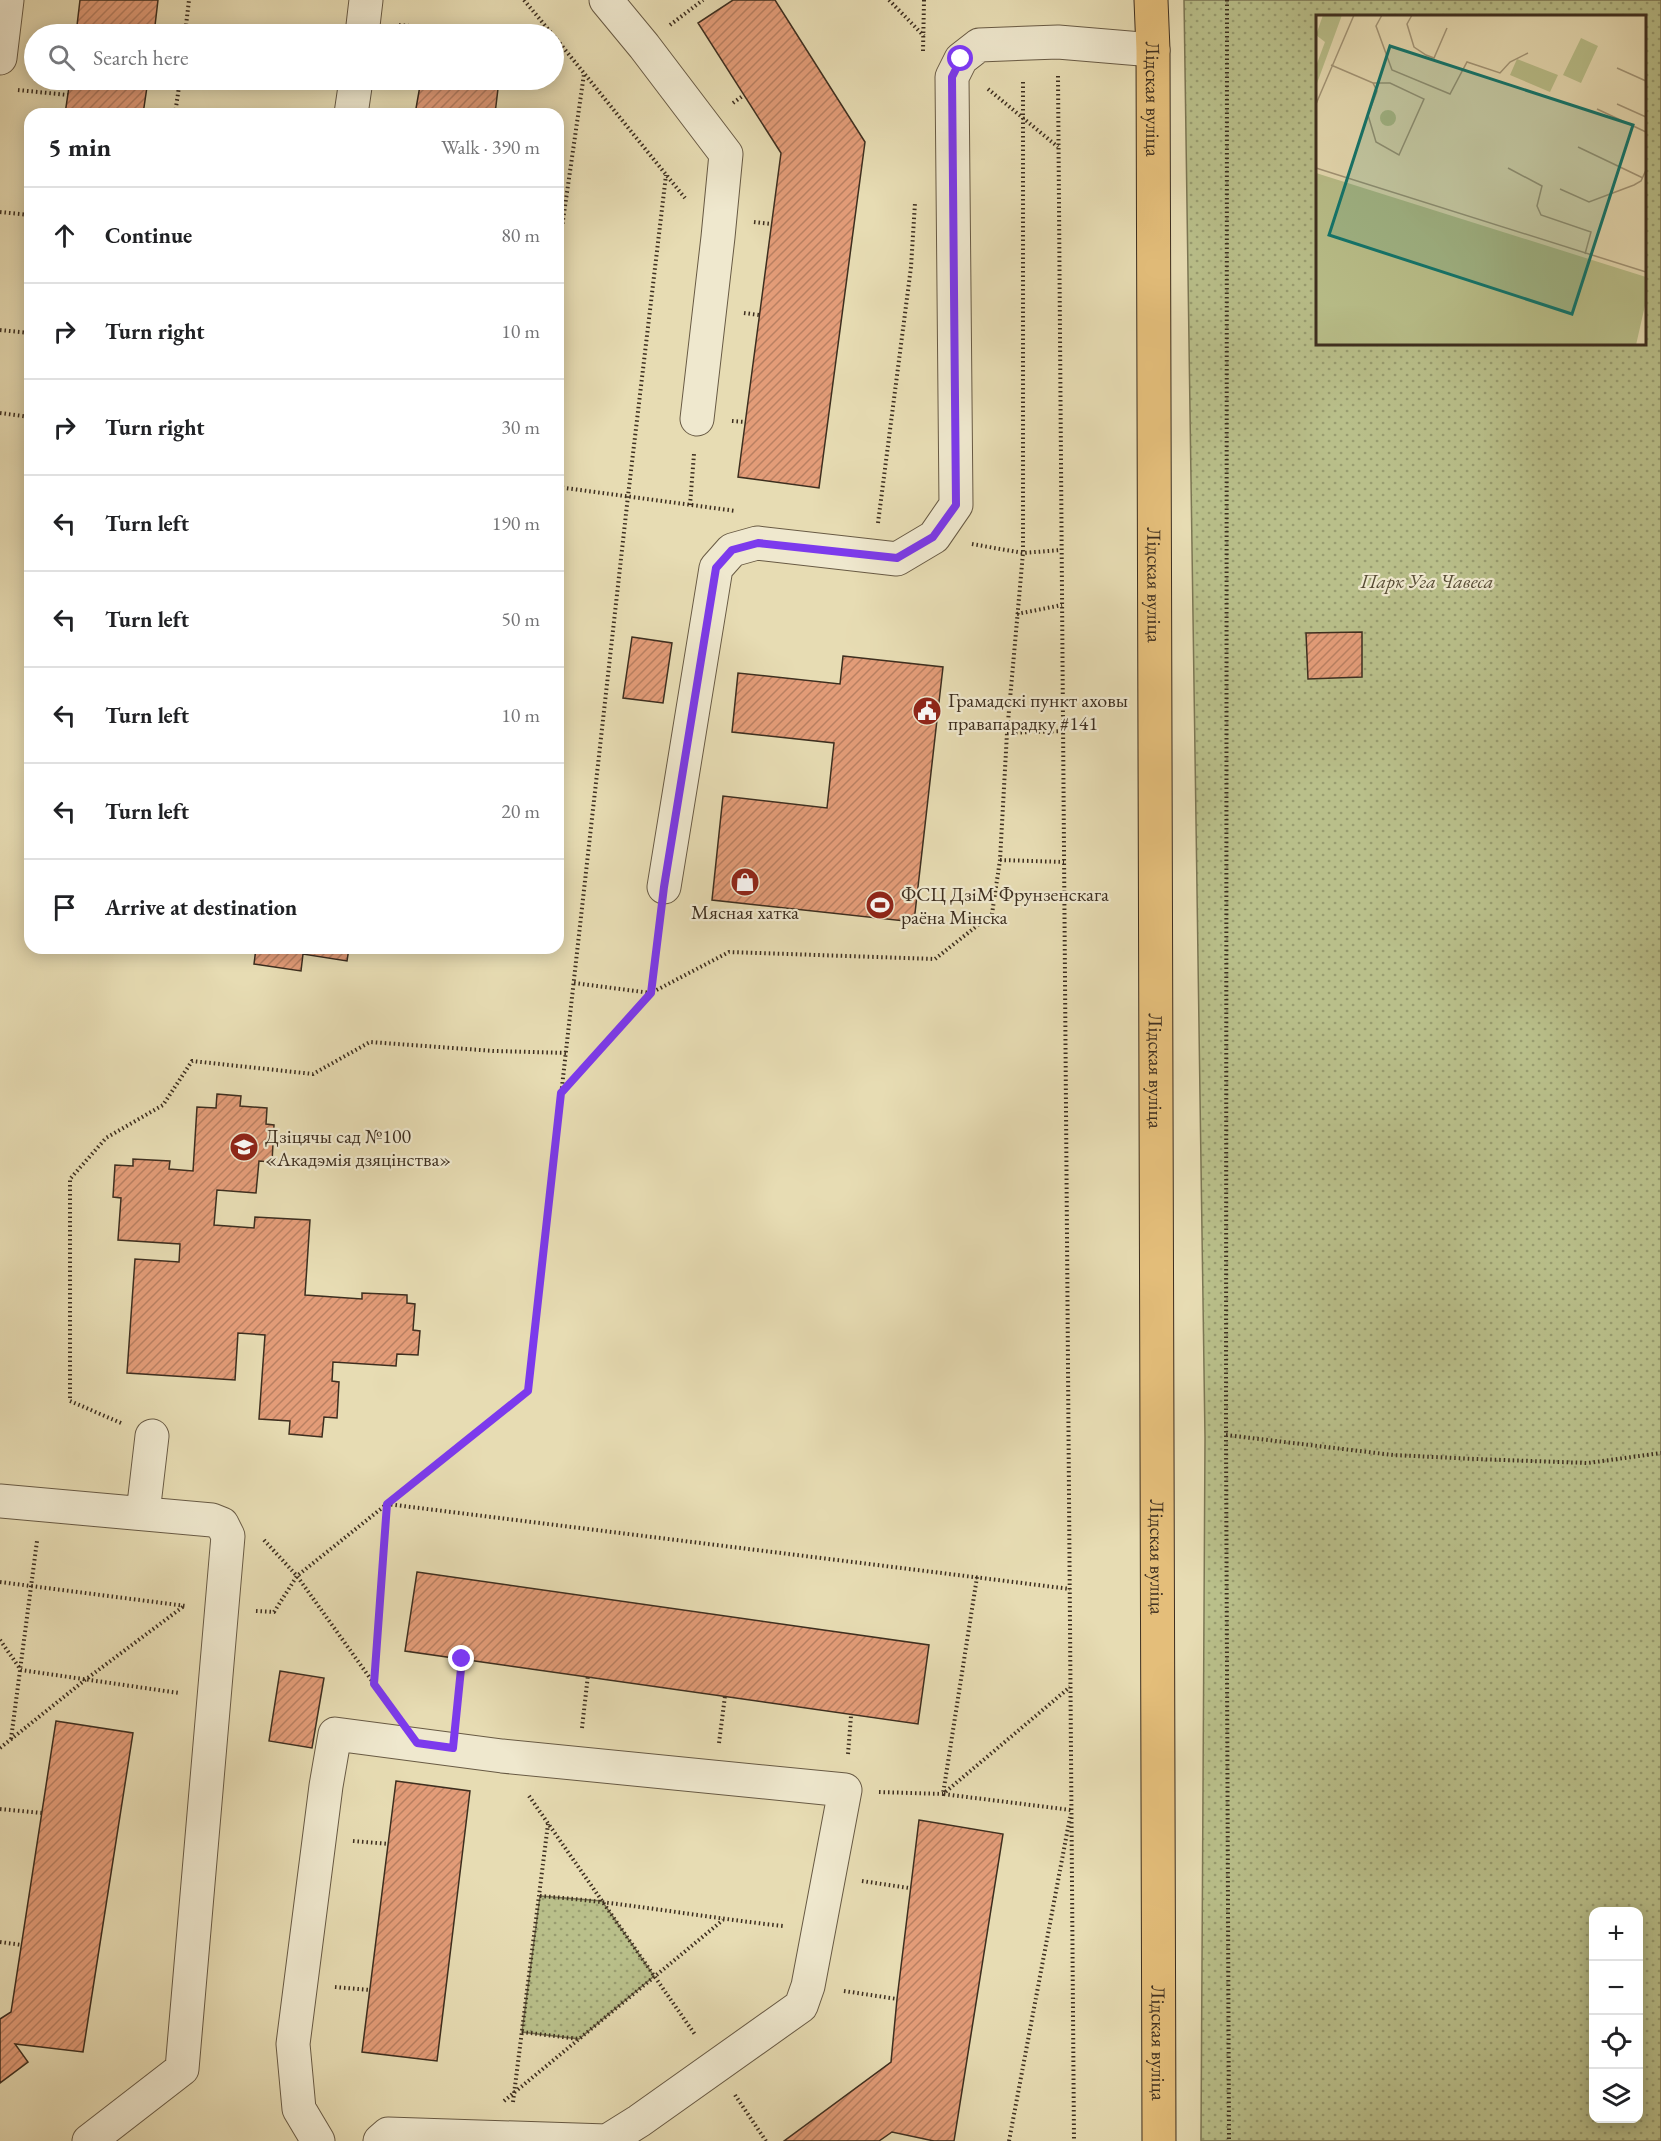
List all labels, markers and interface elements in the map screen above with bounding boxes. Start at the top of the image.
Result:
inset map [1316,15,1646,345]
search box [24,24,564,90]
icon: search [45,41,78,74]
street label: Лідская вуліца [1140,41,1166,157]
text: Search here [93,43,188,72]
route start [947,45,973,71]
text: 5 min [48,130,111,164]
text: Walk · 390 m [441,134,540,160]
icon: ahead [48,219,81,252]
text: Continue [105,221,192,250]
text: 80 m [501,222,540,248]
icon: right [48,315,81,348]
text: Turn right [105,317,204,346]
text: 10 m [501,318,540,344]
icon: right [48,411,81,444]
text: Turn right [105,413,204,442]
text: 30 m [501,414,540,440]
icon: left [48,507,81,540]
text: Turn left [105,509,189,538]
text: 190 m [492,510,540,536]
street label: Лідская вуліца [1141,527,1168,643]
park label: Парк Уга Чавеса [1359,568,1494,594]
icon: left [48,603,81,636]
text: Turn left [105,605,189,634]
text: 50 m [501,606,540,632]
place label: Грамадскі пункт аховы правапарадку #141 [948,687,1128,736]
public building icon: Грамадскі пункт аховы правапарадку #141 [911,695,943,727]
icon: left [48,699,81,732]
text: Turn left [105,701,189,730]
text: 10 m [501,702,540,728]
icon: left [48,795,81,828]
text: Turn left [105,797,189,826]
text: 20 m [501,798,540,824]
shop icon: Мясная хатка [729,866,761,898]
place label: ФСЦ ДзіМ Фрунзенскага раёна Мінска [901,881,1109,930]
sports icon: ФСЦ ДзіМ Фрунзенскага раёна Мінска [864,889,896,921]
icon: arrive [48,891,81,924]
text: Arrive at destination [105,893,297,922]
place label: Мясная хатка [691,899,799,925]
street label: Лідская вуліца [1143,1013,1169,1129]
place label: Дзіцячы сад №100 «Акадэмія дзяцінства» [265,1123,451,1172]
school or university icon: Дзіцячы сад №100 «Акадэмія дзяцінства» [228,1131,260,1163]
street label: Лідская вуліца [1144,1499,1170,1615]
route end [448,1645,474,1671]
map controls [1589,1907,1643,2123]
button: + [1589,1907,1643,1961]
button: − [1589,1961,1643,2015]
street label: Лідская вуліца [1146,1985,1172,2101]
button: locate [1589,2015,1643,2069]
button: layers [1589,2069,1643,2123]

